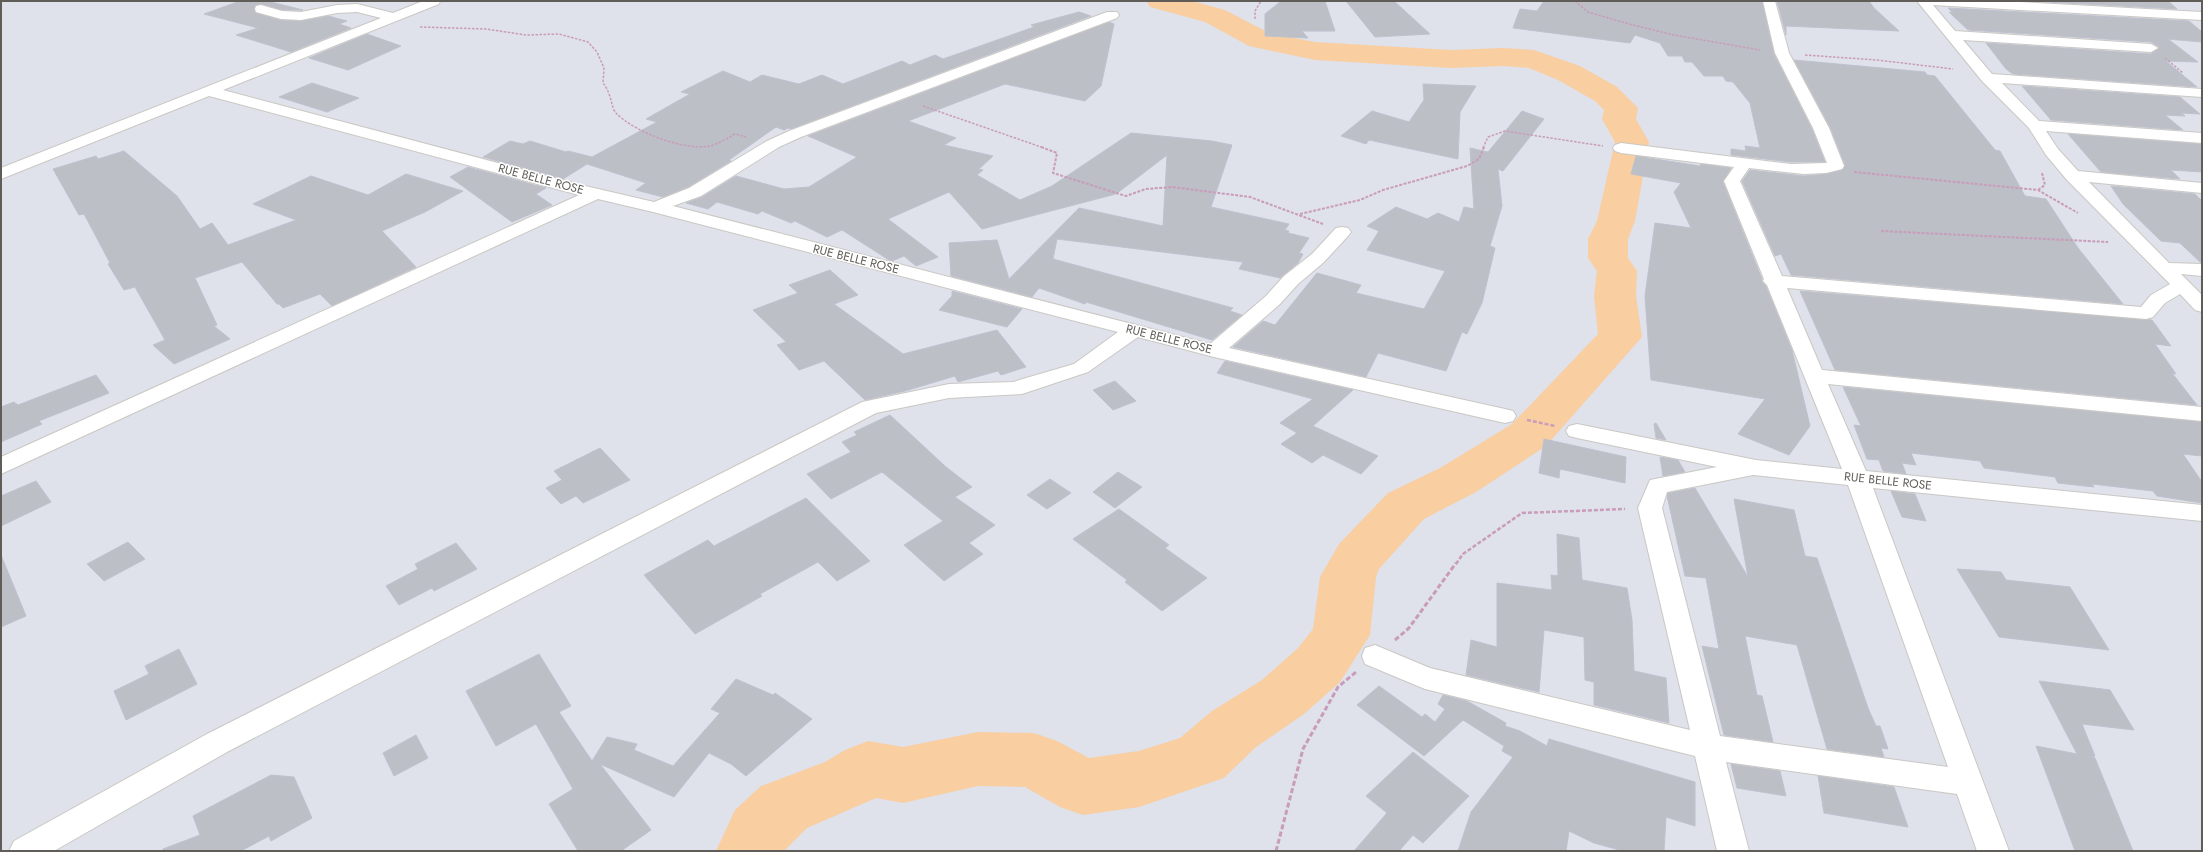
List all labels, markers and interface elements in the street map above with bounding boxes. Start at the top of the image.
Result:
street label: RUE BELLE ROSE [496,159,586,199]
street label: RUE BELLE ROSE [811,240,901,278]
street label: RUE BELLE ROSE [1124,320,1214,358]
street label: RUE BELLE ROSE [1843,467,1933,495]

